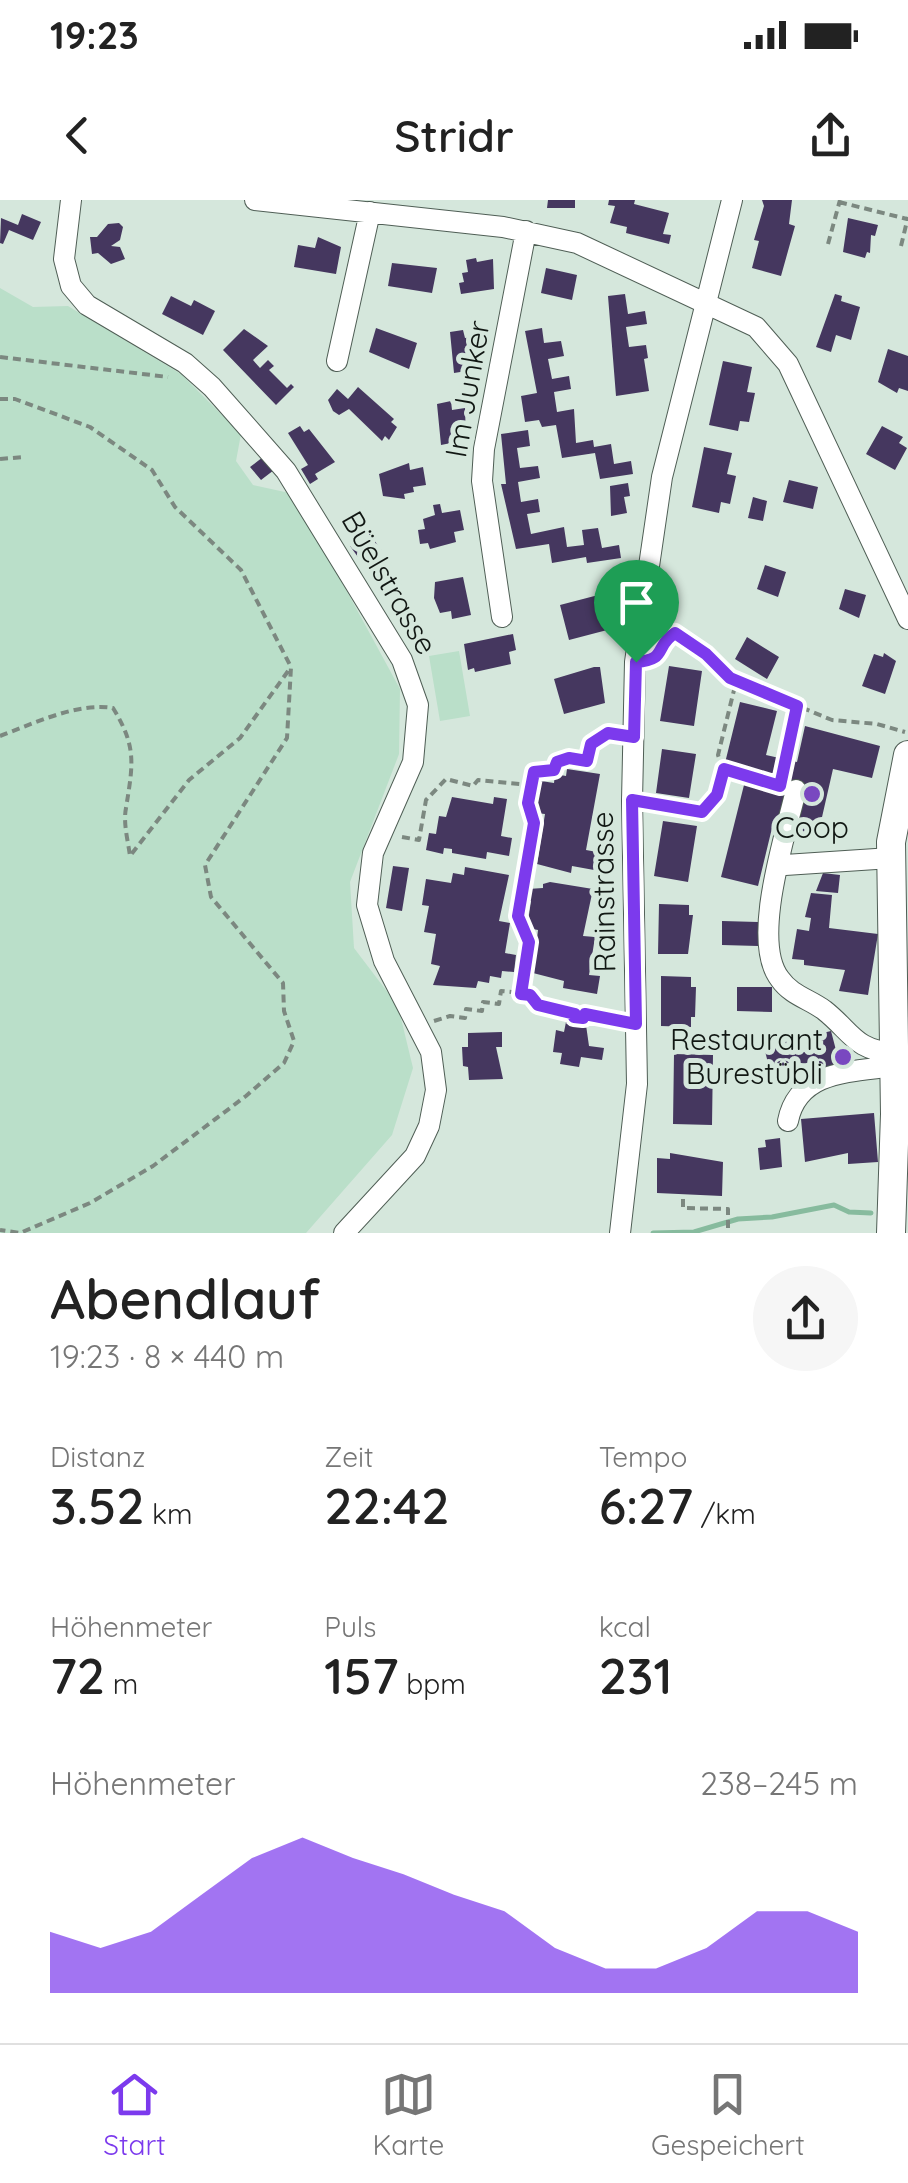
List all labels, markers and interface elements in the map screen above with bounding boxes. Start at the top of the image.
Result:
text: 19:23 [50,11,139,59]
text: Stridr [394,107,514,163]
icon: back [50,108,105,163]
icon: share [803,108,858,163]
street label: Im Junker [436,317,498,460]
street label: Büelstrasse [334,504,446,661]
pin [594,560,679,663]
icon: arrive [609,575,664,630]
marker: Coop [801,783,823,805]
place label: Coop [775,808,849,846]
street label: Rainstrasse [583,811,623,973]
place label: Restaurant Burestübli [670,1020,823,1092]
marker: Restaurant Burestübli [832,1046,854,1068]
text: Abendlauf [50,1264,320,1333]
button: share [753,1266,858,1371]
text: 19:23 · 8 × 440 m [50,1336,284,1376]
text: Distanz [50,1439,145,1474]
text: Zeit [324,1439,374,1474]
text: Tempo [599,1439,687,1474]
text: 3.52 [50,1474,144,1537]
text: 22:42 [324,1474,450,1537]
text: 6:27 [599,1474,693,1537]
text: km [144,1496,193,1531]
text: /km [693,1496,756,1531]
text: Höhenmeter [50,1609,212,1644]
text: Puls [324,1609,376,1644]
text: kcal [599,1609,651,1644]
text: 72 [50,1644,105,1707]
text: 157 [324,1644,399,1707]
text: 231 [599,1644,673,1707]
text: m [105,1666,138,1701]
text: bpm [399,1666,466,1701]
text: Höhenmeter [50,1763,235,1803]
text: 238–245 m [700,1763,858,1803]
tab: Start [103,2067,166,2162]
tab: Karte [372,2067,444,2162]
tab: Gespeichert [651,2067,805,2162]

